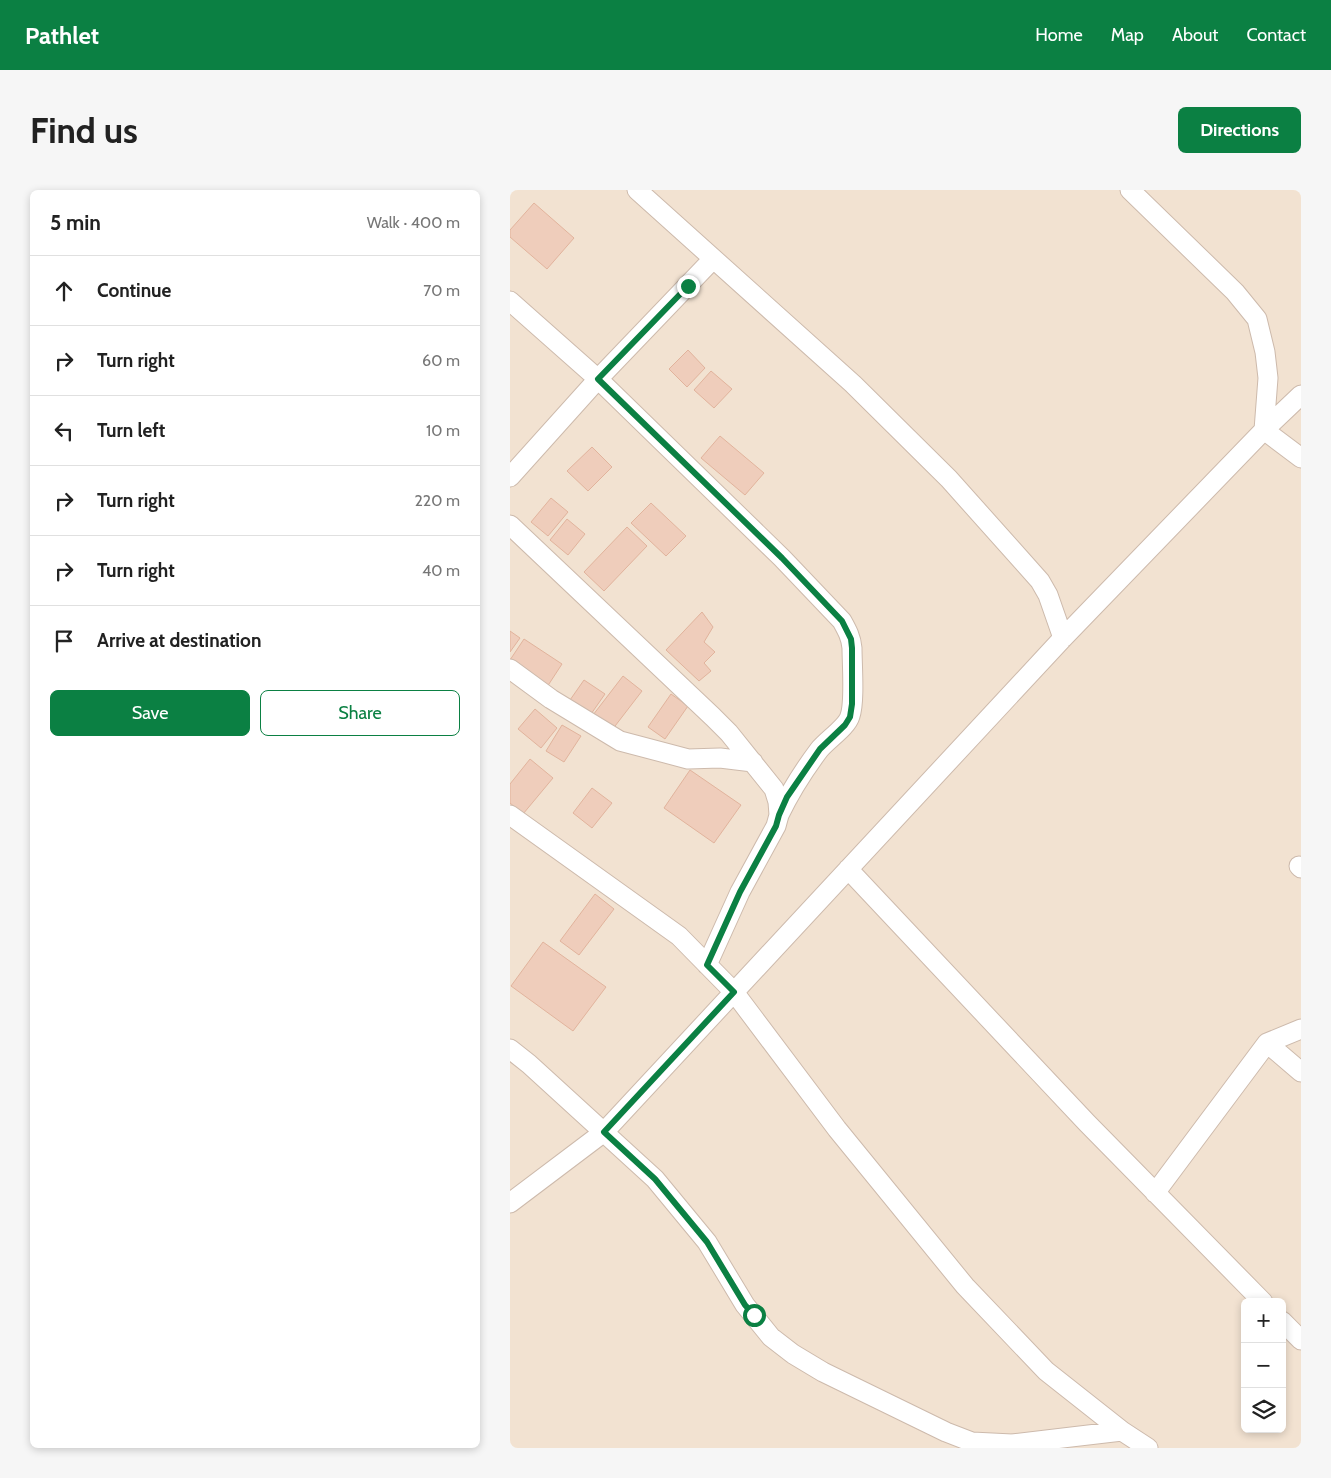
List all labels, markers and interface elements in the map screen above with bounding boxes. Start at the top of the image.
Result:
text: Pathlet [25,21,99,50]
text: Home [1035,24,1083,46]
text: Map [1111,24,1144,46]
text: About [1172,24,1218,46]
text: Contact [1246,24,1306,46]
button: Directions [1178,107,1301,153]
text: Find us [30,109,138,152]
text: 5 min [50,210,101,235]
text: Walk · 400 m [367,213,460,232]
route end [677,275,700,298]
icon: ahead [50,277,78,305]
text: Continue [97,279,171,302]
text: 70 m [423,281,460,300]
icon: right [50,347,78,375]
text: Turn right [97,349,175,372]
text: 60 m [422,351,460,370]
icon: left [50,417,78,445]
text: Turn left [97,419,165,442]
text: 10 m [426,421,460,440]
icon: right [50,487,78,515]
text: Turn right [97,489,175,512]
text: 220 m [414,491,460,510]
icon: right [50,557,78,585]
text: Turn right [97,559,175,582]
text: 40 m [422,561,460,580]
icon: arrive [50,627,78,655]
text: Arrive at destination [97,629,261,652]
button: Save [50,690,250,736]
button: Share [260,690,460,736]
map controls [1241,1298,1286,1433]
button: + [1241,1298,1286,1343]
route start [743,1304,766,1327]
button: − [1241,1343,1286,1388]
button: layers [1241,1388,1286,1433]

